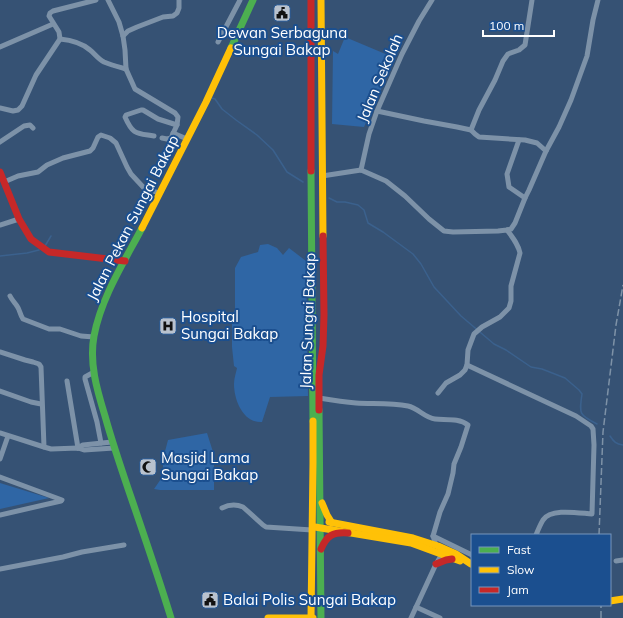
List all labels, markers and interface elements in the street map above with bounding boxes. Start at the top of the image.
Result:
public building icon: Dewan Serbaguna Sungai Bakap [272,3,292,23]
scale bar [483,12,554,38]
text: 100 m [489,18,524,33]
place label: Dewan Serbaguna Sungai Bakap [217,23,347,59]
street label: Jalan Sekolah [352,31,407,125]
street label: Jalan Pekan Sungai Bakap [82,132,183,304]
street label: Jalan Sungai Bakap [296,252,319,389]
place label: Hospital Sungai Bakap [181,307,278,343]
hospital icon: Hospital Sungai Bakap [158,316,178,336]
place label: Masjid Lama Sungai Bakap [161,448,258,484]
mosque icon: Masjid Lama Sungai Bakap [138,457,158,477]
legend [471,534,611,606]
text: Fast [507,542,531,557]
text: Slow [507,562,535,577]
text: Jam [507,582,529,597]
public building icon: Balai Polis Sungai Bakap [200,590,220,610]
place label: Balai Polis Sungai Bakap [223,590,396,609]

